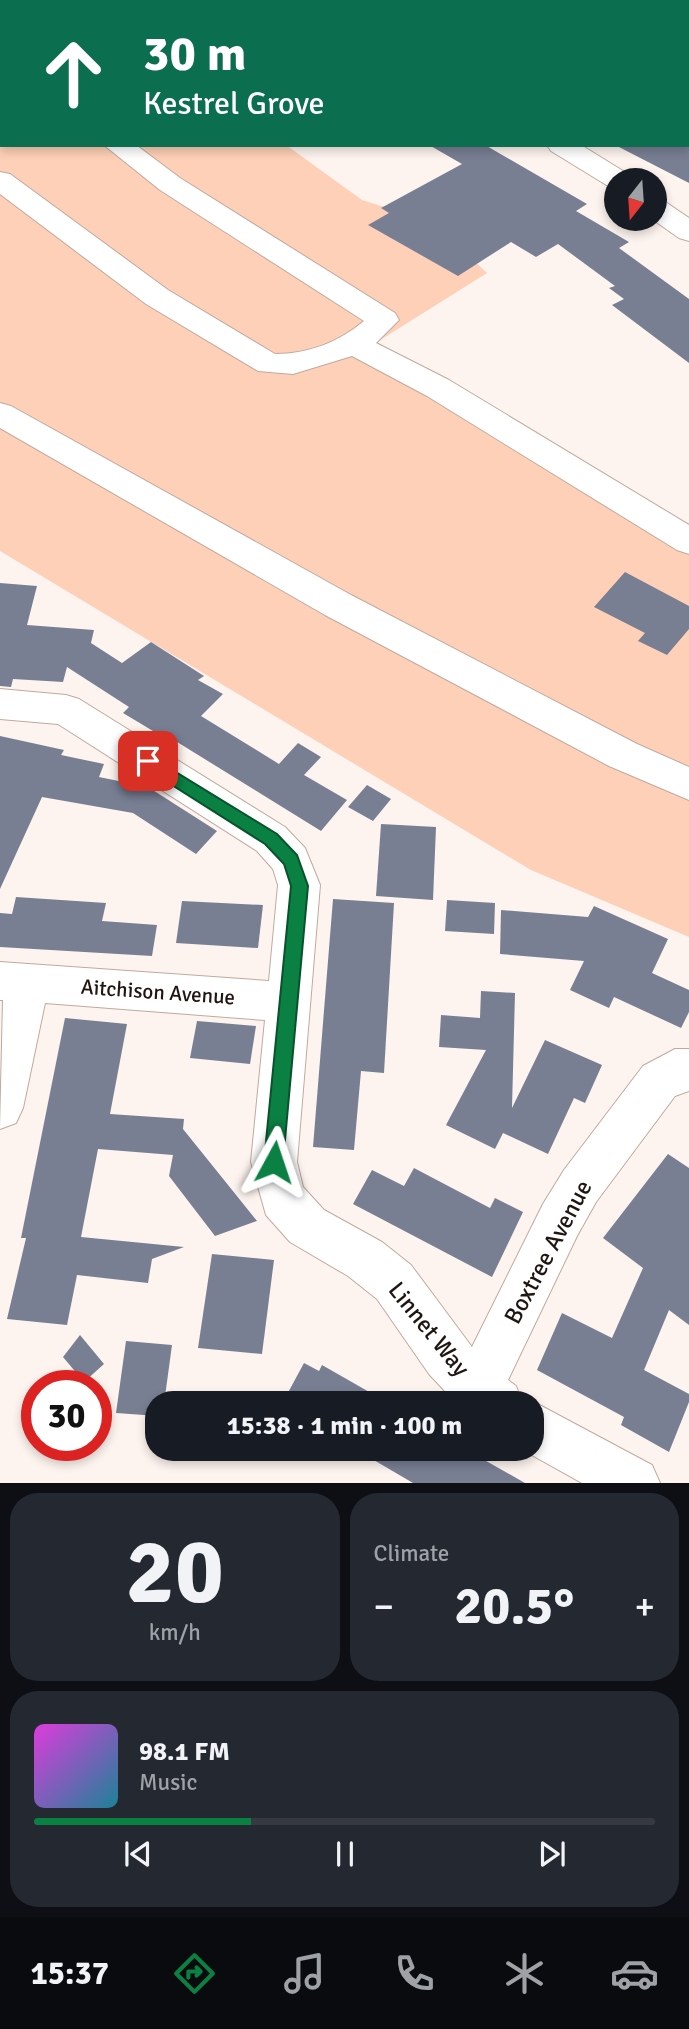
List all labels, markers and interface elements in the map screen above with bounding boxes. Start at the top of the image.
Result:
text: 30 m [143,24,246,84]
icon: ahead [28,28,119,119]
text: Kestrel Grove [143,84,325,123]
north arrow [604,168,667,231]
map controls [604,168,667,231]
pin [118,731,178,791]
icon: arrive [129,742,167,780]
street label: Aitchison Avenue [80,974,236,1010]
position arrow [237,1125,311,1199]
street label: Boxtree Avenue [497,1175,599,1329]
street label: Linnet Way [382,1276,476,1382]
speed limit sign: 30 [21,1370,112,1461]
text: 15:38 · 1 min · 100 m [227,1410,462,1442]
text: 20 [126,1516,224,1629]
text: Climate [374,1539,449,1568]
text: 20.5° [454,1574,574,1638]
text: − [374,1583,394,1630]
text: + [634,1583,655,1630]
text: km/h [149,1618,201,1647]
text: 98.1 FM [139,1736,230,1768]
text: Music [139,1768,197,1797]
icon: previous [119,1835,157,1873]
icon: pause [326,1835,364,1873]
icon: next [533,1835,571,1873]
icon: directions [170,1949,219,1998]
icon: music [280,1949,329,1998]
icon: phone [390,1949,439,1998]
icon: climate [500,1949,549,1998]
icon: car [610,1949,659,1998]
text: 15:37 [30,1954,109,1993]

